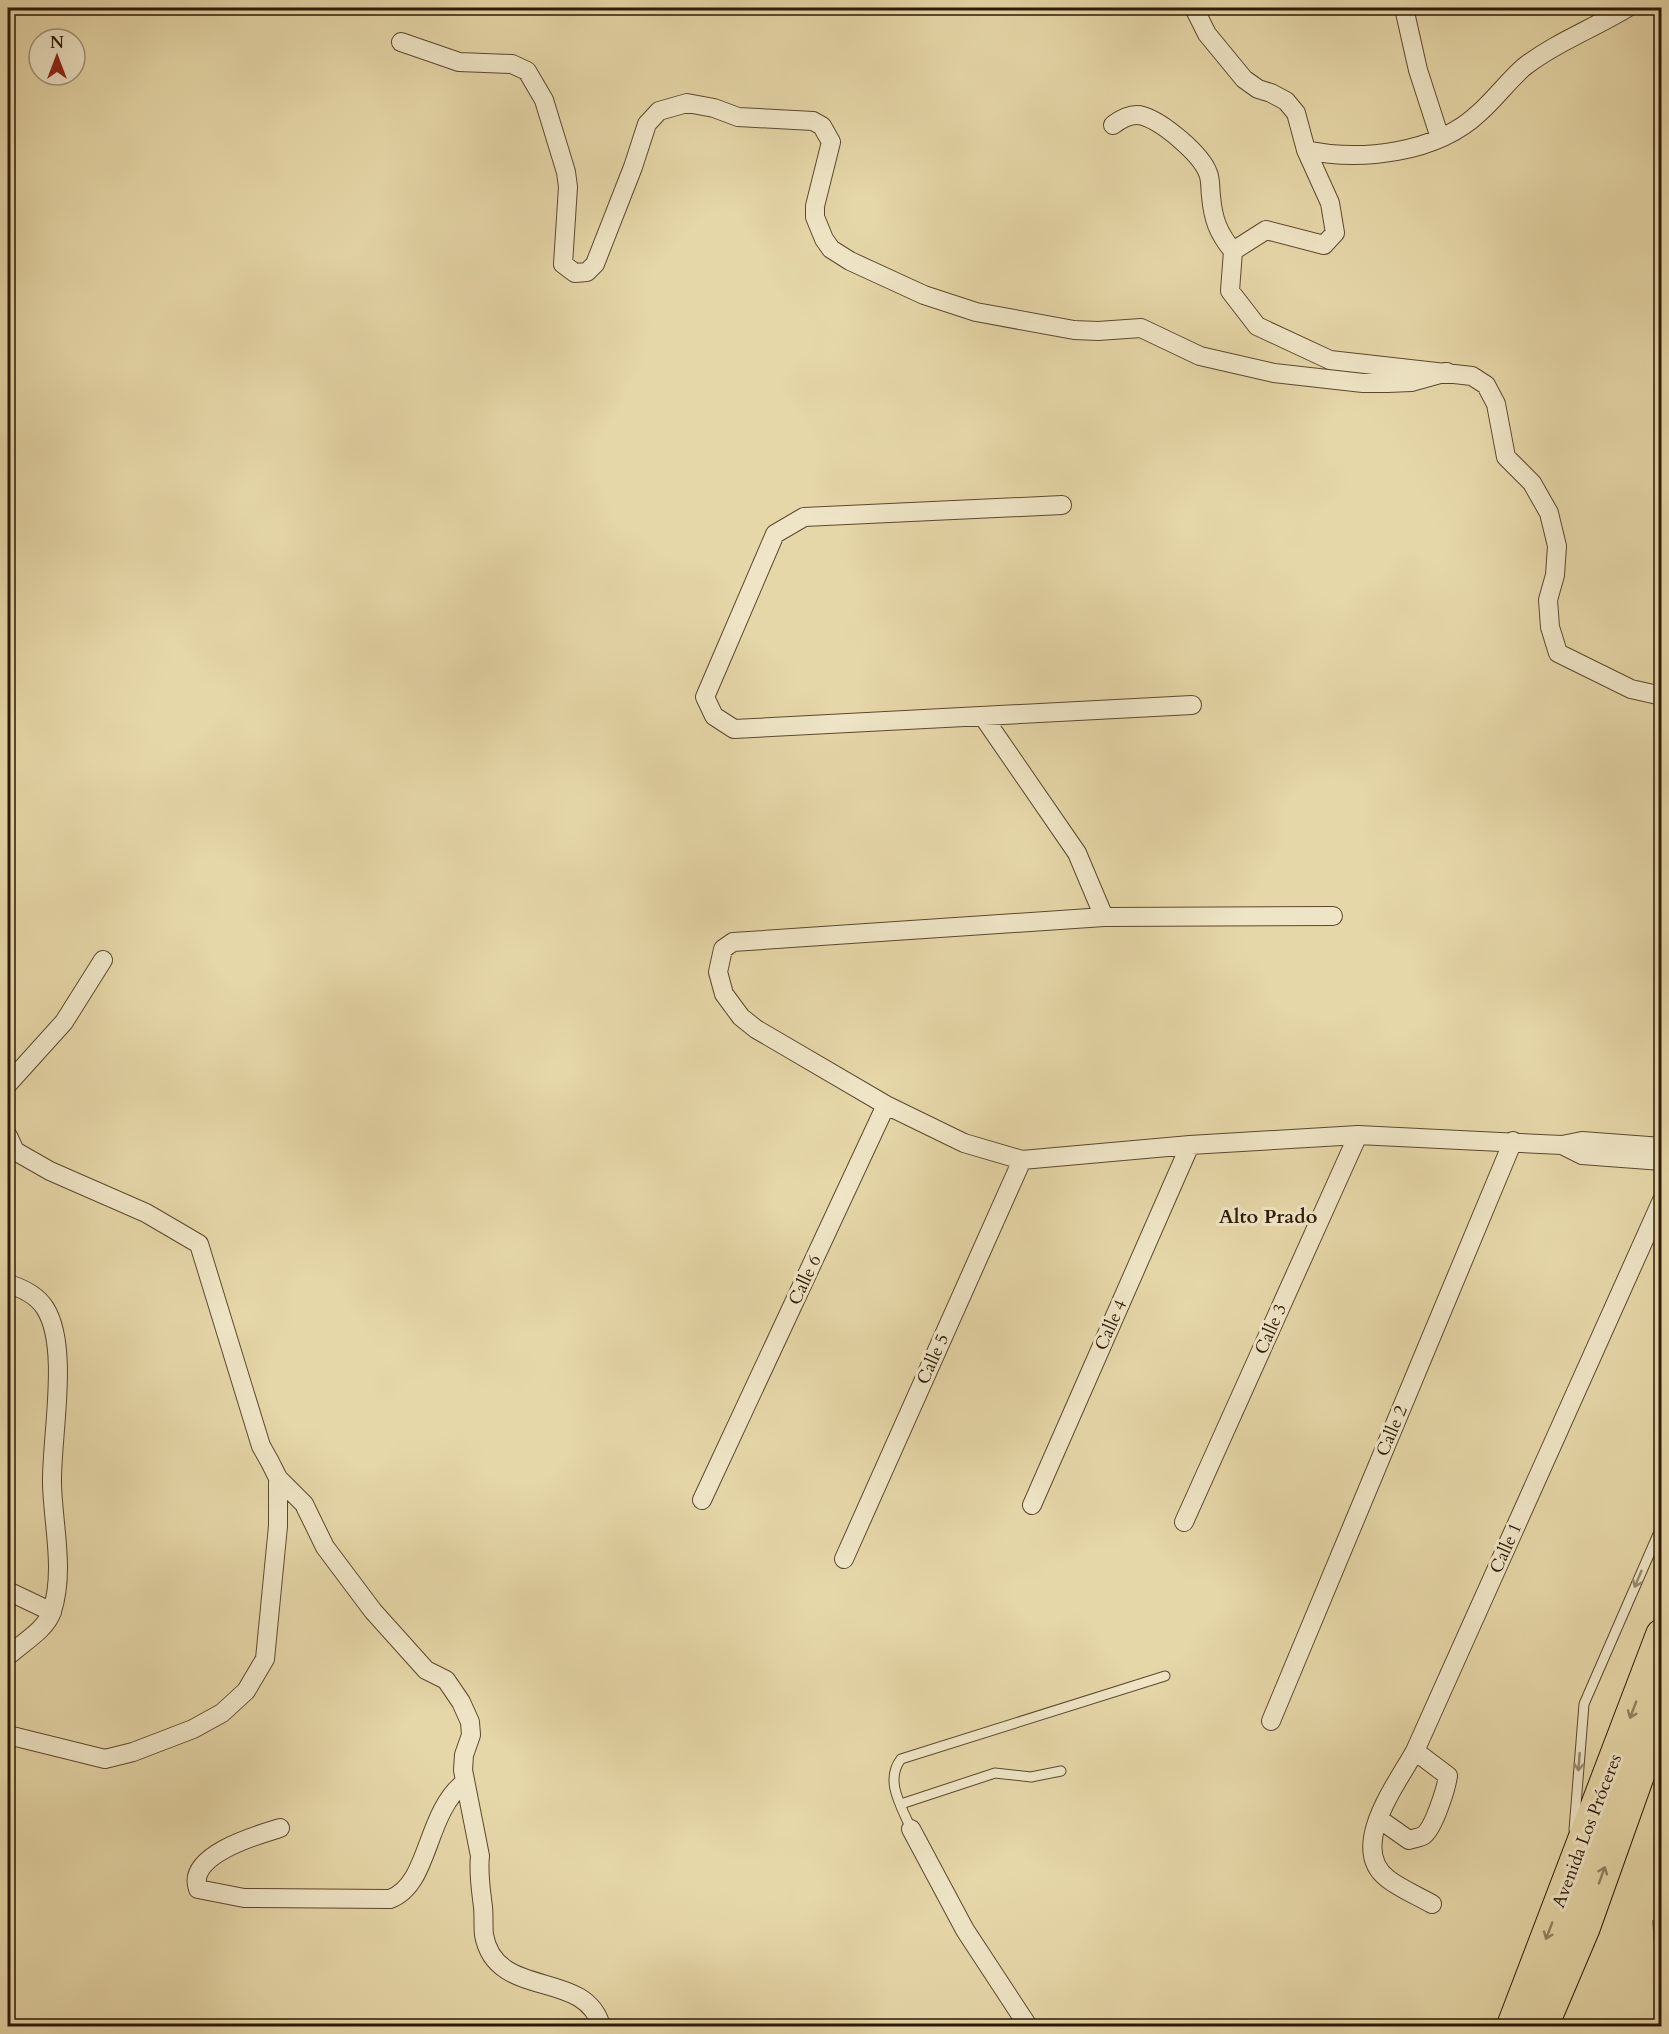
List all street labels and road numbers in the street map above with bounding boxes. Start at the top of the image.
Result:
street label: Calle 6 [782,1251,828,1309]
street label: Calle 4 [1089,1296,1133,1354]
street label: Calle 3 [1249,1300,1293,1358]
street label: Calle 5 [911,1330,955,1388]
street label: Calle 2 [1370,1402,1414,1460]
street label: Calle 1 [1484,1519,1528,1577]
street label: Avenida Los Próceres [1546,1750,1628,1912]

